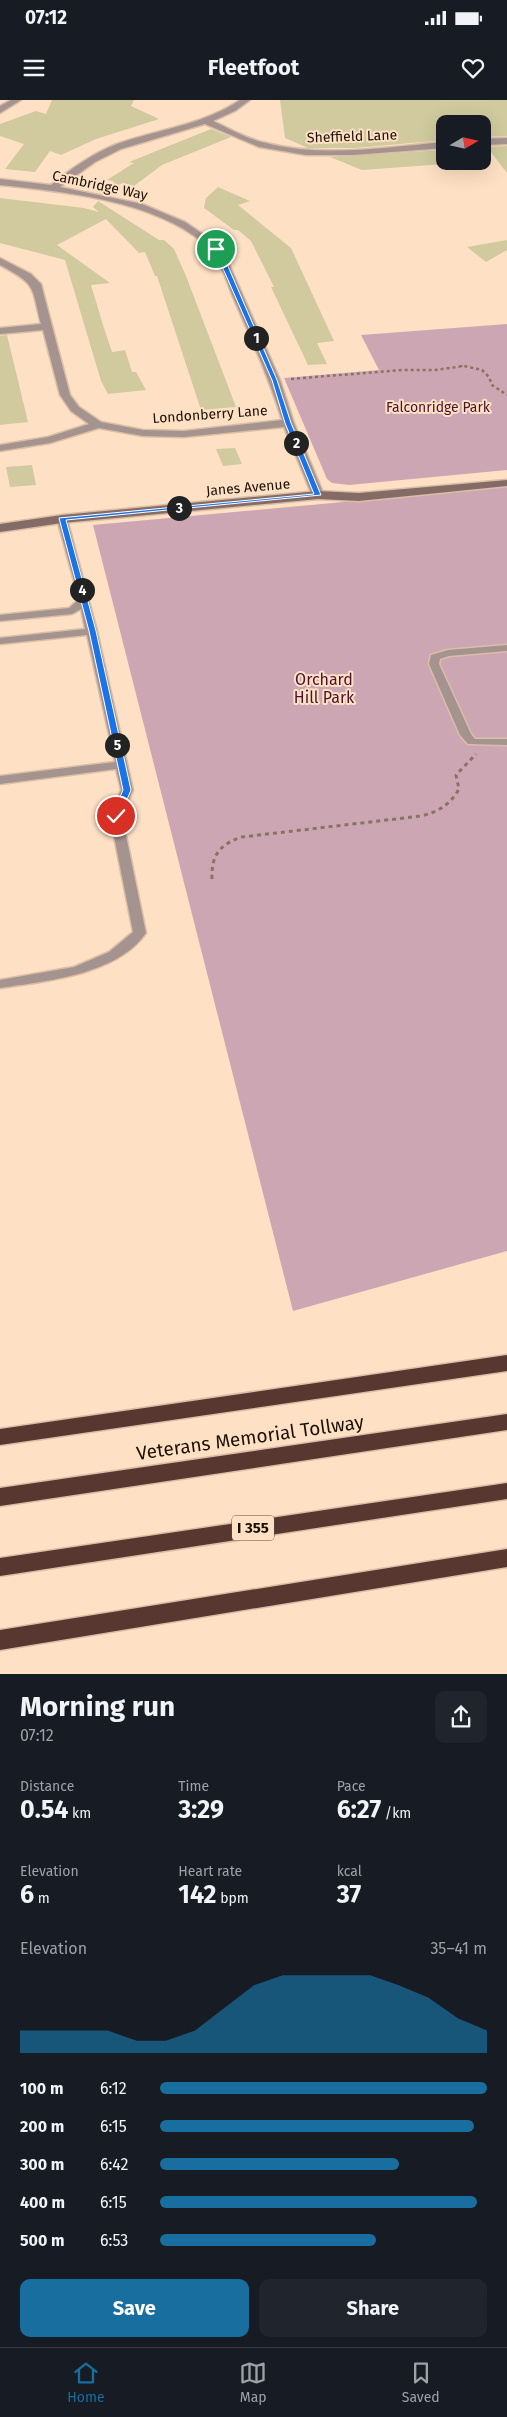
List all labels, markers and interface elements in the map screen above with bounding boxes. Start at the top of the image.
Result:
text: 07:12 [25,6,67,29]
icon: menu [20,54,48,82]
text: Fleetfoot [208,54,299,81]
icon: heart [459,54,487,82]
north arrow [436,115,491,170]
map controls [436,115,491,170]
street label: Sheffield Lane [307,126,397,147]
street label: Cambridge Way [51,167,149,204]
pin [195,228,237,270]
icon: arrive [202,235,230,263]
pin: 1 [244,326,268,350]
text: 1 [253,330,260,347]
park label: Falconridge Park [386,399,491,416]
street label: Londonberry Lane [152,402,268,427]
pin: 2 [284,430,308,456]
text: 2 [293,435,300,452]
street label: Janes Avenue [205,475,291,500]
pin: 3 [166,496,192,520]
text: 3 [176,500,183,517]
pin: 4 [70,578,94,602]
text: 4 [79,582,86,599]
park label: Orchard Hill Park [294,670,355,707]
pin: 5 [104,732,130,758]
text: 5 [114,737,121,754]
pin [95,795,137,837]
icon: check [102,802,130,830]
street label: Veterans Memorial Tollway [135,1410,366,1465]
road number: I 355 [232,1516,274,1540]
text: Morning run [20,1690,175,1723]
button: share [435,1691,487,1743]
text: 07:12 [20,1726,54,1745]
text: Distance [20,1778,74,1795]
text: Time [178,1778,209,1795]
text: Pace [337,1778,366,1795]
text: 0.54 [20,1795,68,1825]
text: 3:29 [178,1795,224,1825]
text: 6:27 [337,1795,381,1825]
text: km [68,1805,91,1822]
text: /km [381,1805,411,1822]
text: Elevation [20,1863,79,1880]
text: Heart rate [178,1863,242,1880]
text: kcal [337,1863,362,1880]
text: 6 [20,1880,34,1910]
text: 142 [178,1880,216,1910]
text: 37 [337,1880,361,1910]
text: m [34,1890,50,1907]
text: bpm [216,1890,249,1907]
text: Elevation [20,1939,87,1958]
text: 35–41 m [430,1939,487,1958]
text: 100 m [20,2079,63,2098]
text: 6:12 [100,2079,127,2098]
text: 200 m [20,2117,64,2136]
text: 6:15 [100,2117,127,2136]
text: 300 m [20,2155,64,2174]
text: 6:42 [100,2155,128,2174]
text: 400 m [20,2193,65,2212]
text: 6:15 [100,2193,127,2212]
text: 500 m [20,2231,65,2250]
text: 6:53 [100,2231,128,2250]
button: Save [20,2279,249,2337]
button: Share [259,2279,487,2337]
tab: Home [67,2359,105,2406]
tab: Map [239,2359,267,2406]
tab: Saved [402,2359,440,2406]

